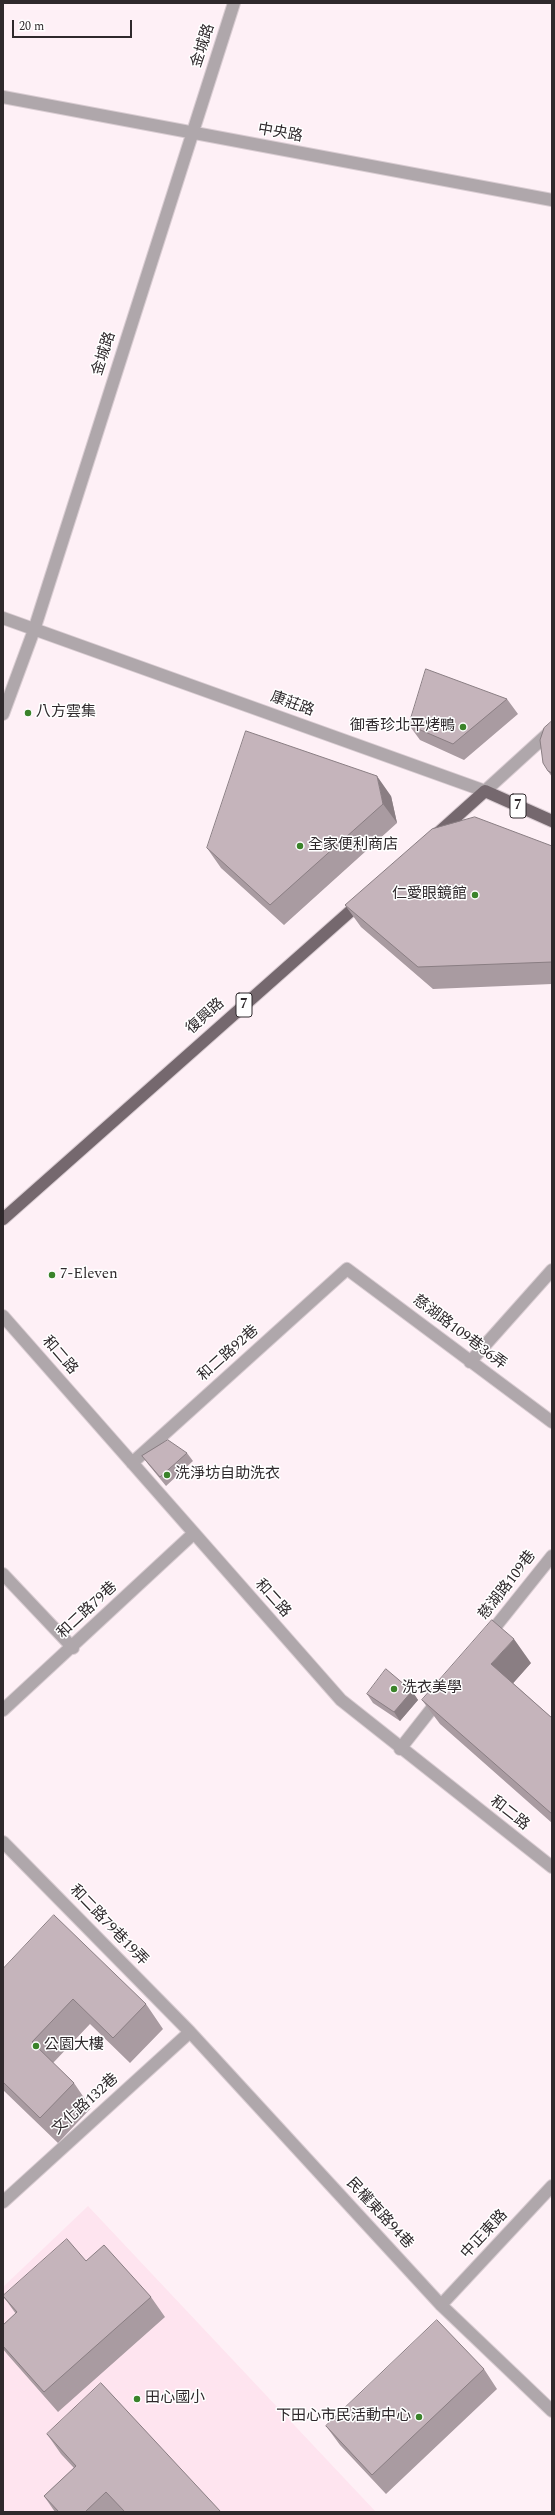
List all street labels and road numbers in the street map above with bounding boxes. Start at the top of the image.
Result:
street label: 金城路 [188,22,220,70]
street label: 中央路 [256,121,304,147]
street label: 金城路 [89,330,121,378]
street label: 康莊路 [268,689,316,721]
road number: 7 [510,794,526,818]
road number: 7 [236,993,252,1017]
street label: 復興路 [183,995,229,1039]
street label: 慈湖路109巷36弄 [409,1292,509,1374]
street label: 和二路92巷 [195,1322,263,1386]
street label: 和二路 [37,1333,81,1379]
street label: 慈湖路109巷 [476,1548,540,1624]
street label: 和二路 [250,1576,294,1622]
street label: 和二路79巷 [54,1579,122,1643]
street label: 和二路 [486,1793,532,1835]
street label: 和二路79巷19弄 [65,1882,151,1970]
street label: 文化路132巷 [49,2071,123,2139]
street label: 民權東路94巷 [342,2175,416,2253]
street label: 中正東路 [458,2207,512,2263]

